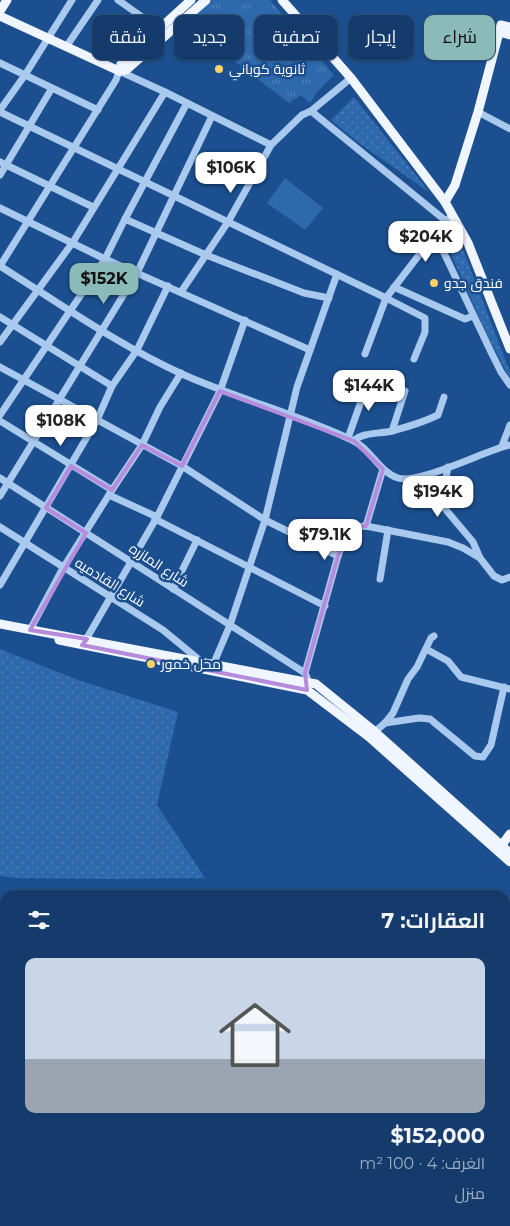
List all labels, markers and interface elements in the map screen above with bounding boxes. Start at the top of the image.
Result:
chip: شقة [92,15,164,60]
chip: جديد [174,15,244,60]
chip: تصفية [254,15,338,60]
chip: إيجار [348,15,414,60]
chip: شراء [424,15,495,60]
place label: ثانوية كوباني [229,60,305,81]
marker: ثانوية كوباني [213,63,225,75]
pin: $106K [196,152,266,194]
text: $106K [206,158,256,177]
pin: $204K [391,220,461,263]
text: $204K [399,227,453,246]
pin: $152K [69,262,139,305]
text: $152K [80,269,128,288]
place label: فندق جدو [444,274,503,292]
marker: فندق جدو [428,277,440,289]
pin: $144K [334,370,404,412]
text: $144K [344,376,394,395]
pin: $108K [26,404,96,447]
text: $108K [36,411,86,430]
pin: $194K [403,476,473,518]
text: $194K [413,482,463,501]
pin: $79.1K [284,518,366,561]
text: $79.1K [299,525,351,544]
street label: شارع المازره [126,539,192,591]
street label: شارع القادميه [72,553,148,611]
place label: محل خمور [160,655,221,673]
marker: محل خمور [145,658,157,670]
icon: filters [25,906,53,934]
text: العقارات: 7 [381,908,485,933]
icon: home [210,990,300,1080]
text: $152,000 [391,1123,485,1148]
text: الغرف: 4 · 100 m² [359,1154,485,1173]
text: منزل [455,1184,485,1203]

